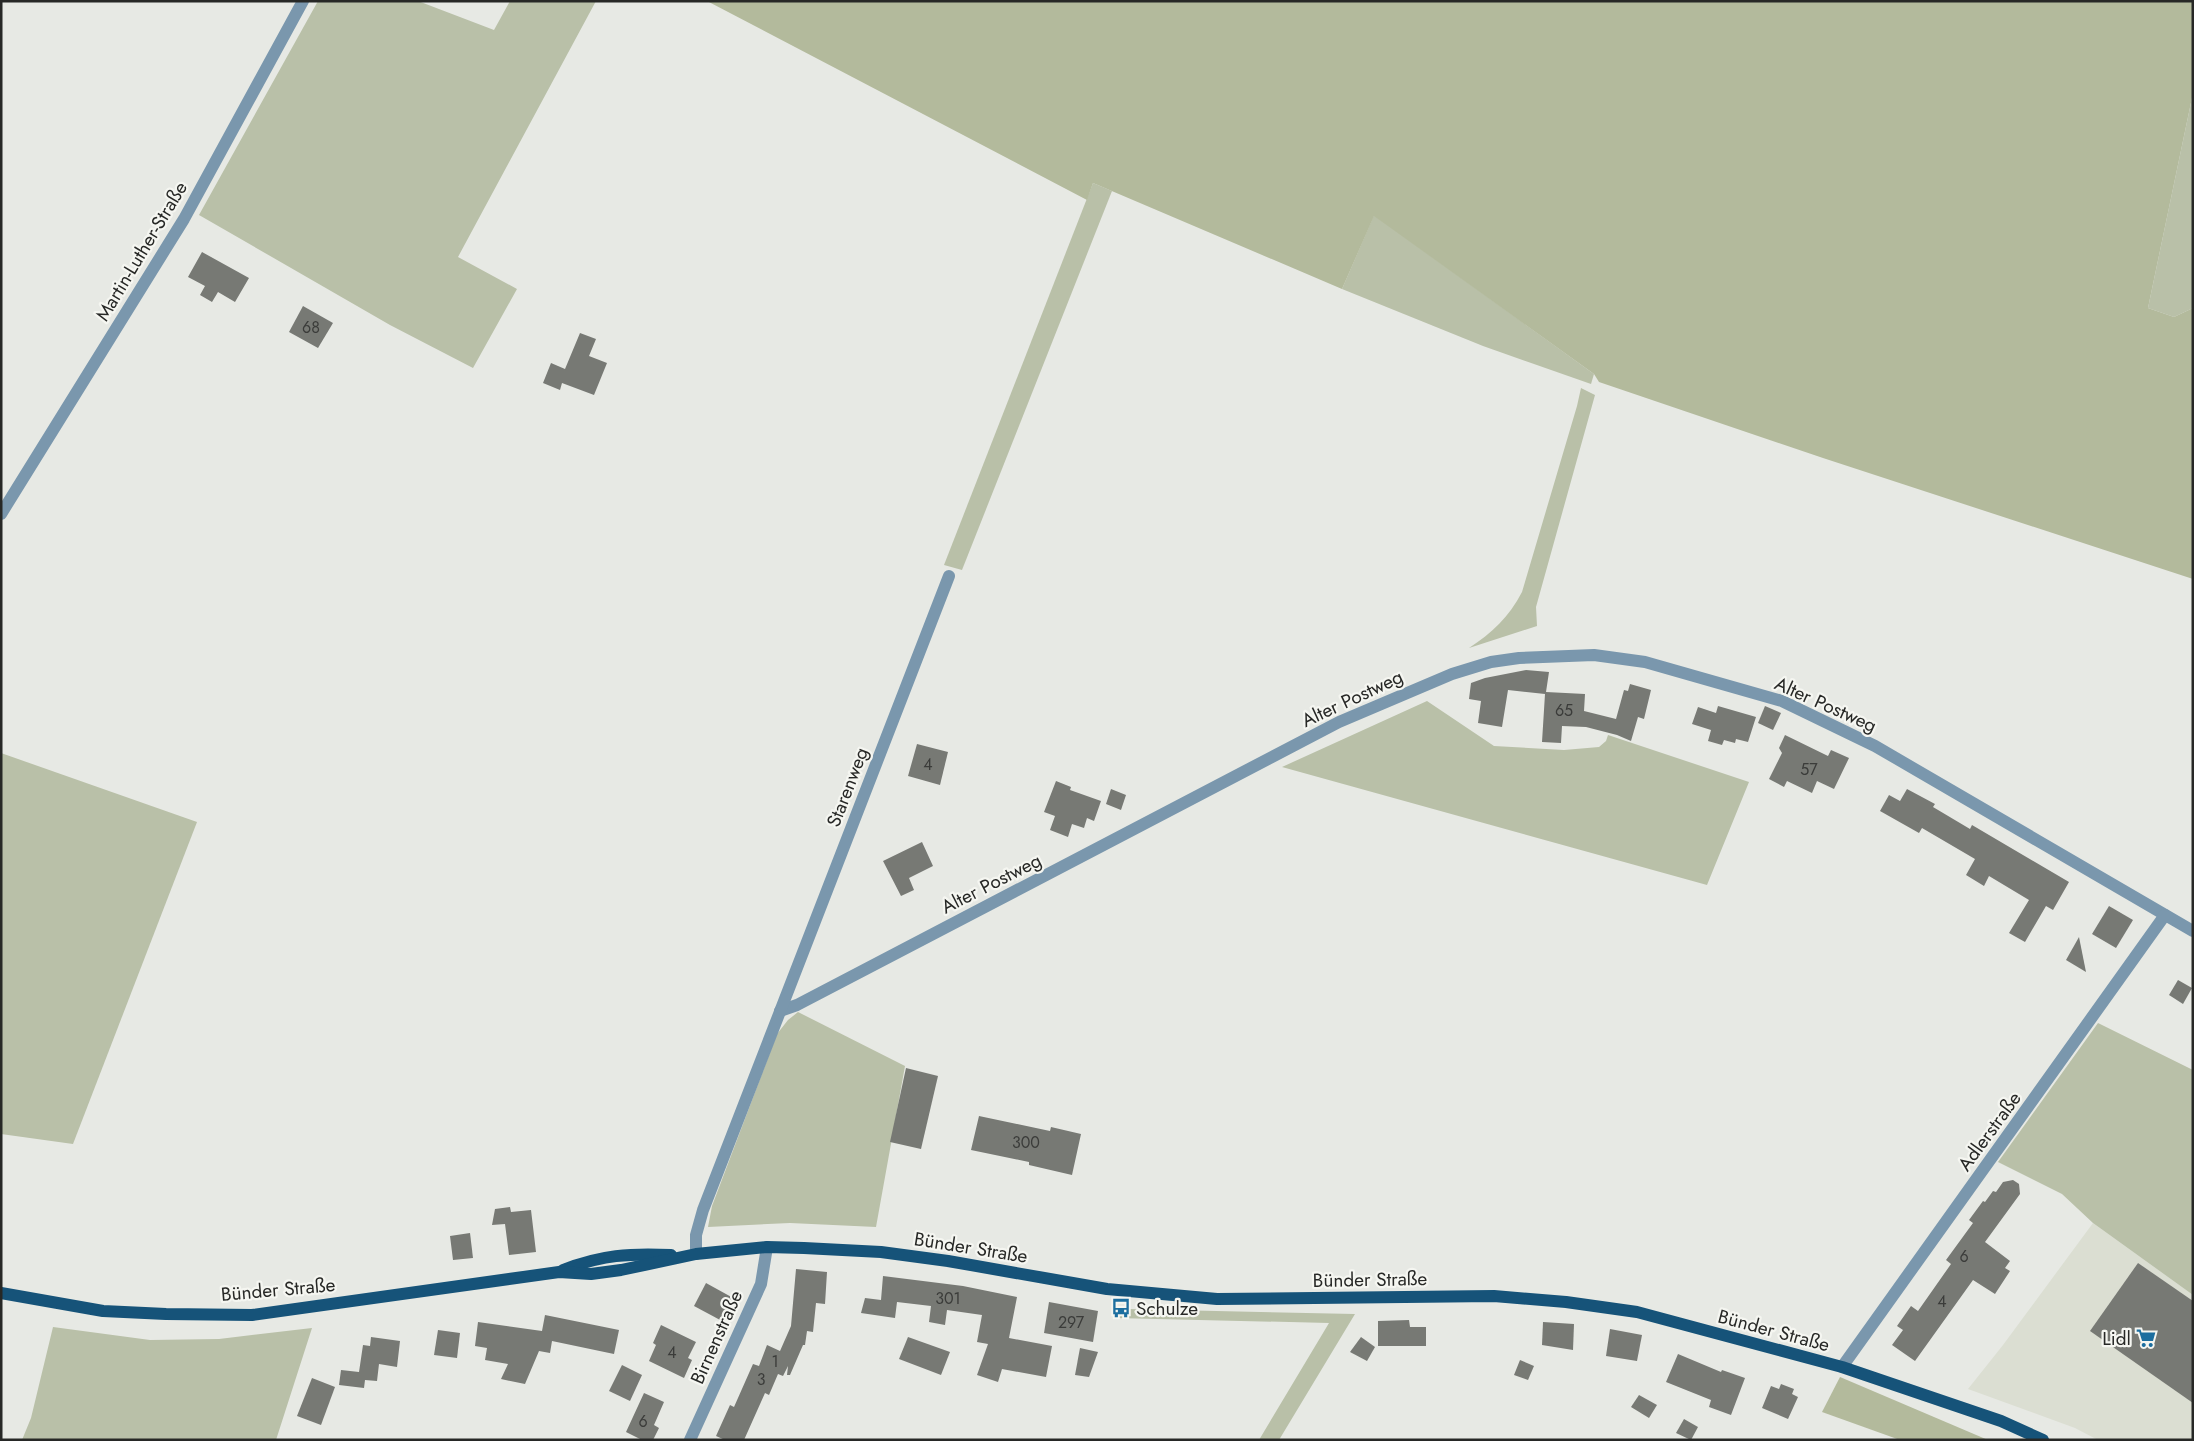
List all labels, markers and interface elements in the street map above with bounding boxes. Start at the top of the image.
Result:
street label: Martin-Luther-Straße [89,176,194,326]
house number: 68 [302,316,320,339]
street label: Alter Postweg [1297,663,1407,734]
street label: Alter Postweg [1770,670,1881,739]
house number: 65 [1555,699,1573,722]
street label: Starenweg [820,743,875,831]
house number: 4 [923,753,933,776]
house number: 57 [1800,758,1818,781]
street label: Alter Postweg [936,847,1046,920]
street label: Adlerstraße [1951,1086,2028,1177]
house number: 300 [1012,1131,1040,1154]
street label: Bünder Straße [912,1225,1030,1270]
house number: 6 [1959,1245,1969,1268]
street label: Bünder Straße [1313,1265,1428,1294]
street label: Bünder Straße [220,1271,336,1308]
street label: Birnenstraße [684,1286,749,1388]
house number: 301 [935,1287,961,1310]
house number: 4 [1937,1290,1947,1313]
place label: Schulze [1136,1295,1198,1322]
bus stop icon: Schulze [1110,1297,1132,1319]
street label: Bünder Straße [1715,1303,1833,1358]
house number: 297 [1058,1311,1085,1334]
place label: Lidl [2102,1325,2131,1352]
supermarket icon: Lidl [2135,1327,2157,1349]
house number: 4 [667,1341,677,1364]
house number: 1 [771,1350,779,1373]
house number: 3 [757,1368,766,1391]
house number: 6 [638,1410,648,1433]

